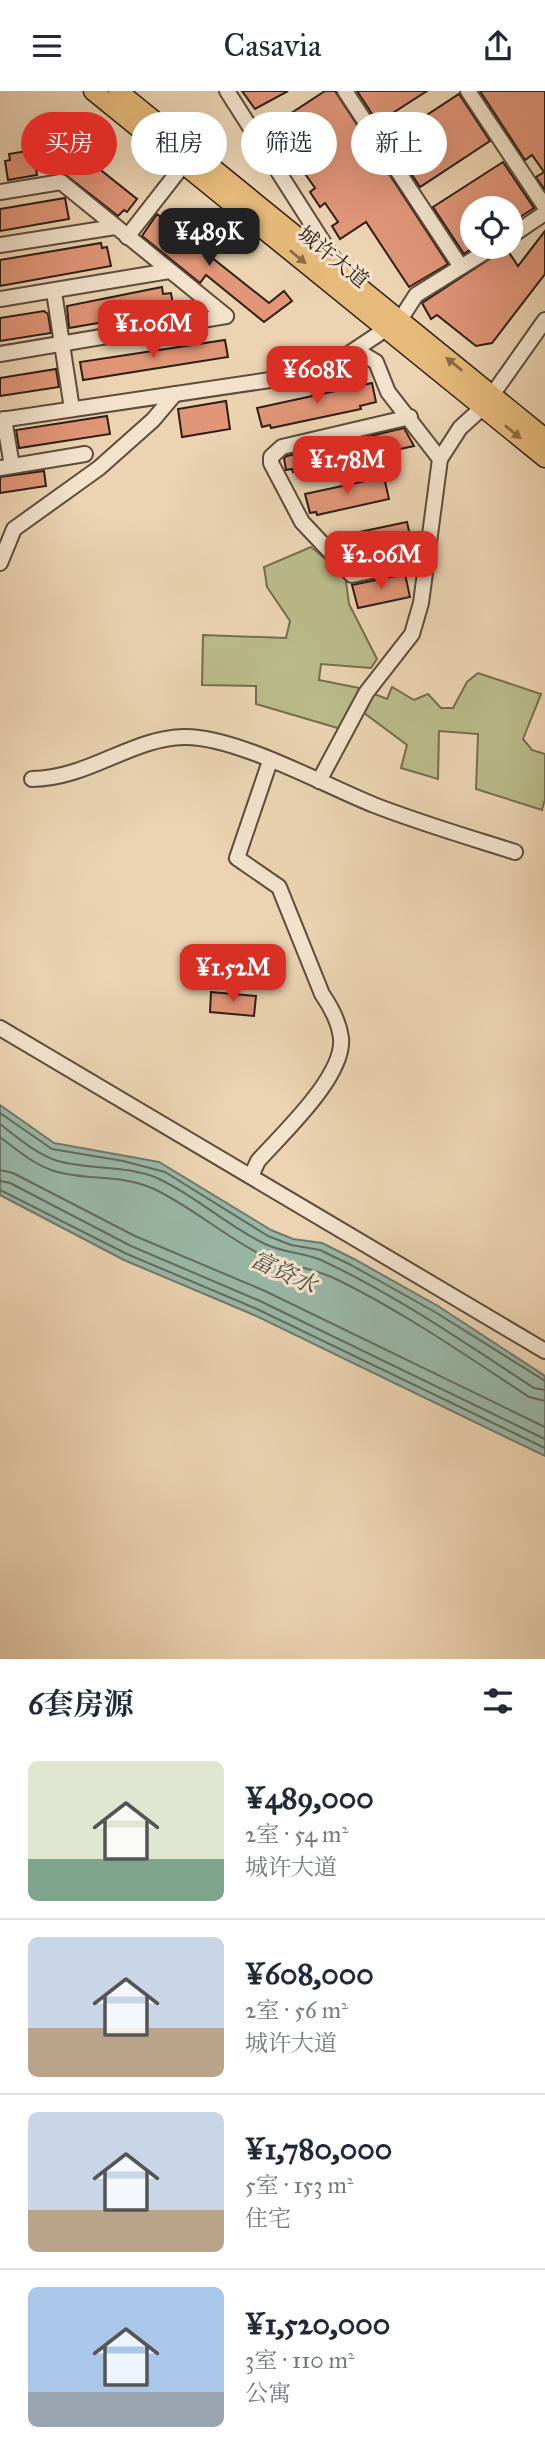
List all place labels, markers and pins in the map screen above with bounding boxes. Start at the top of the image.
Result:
pin: ¥489K [160,209,258,268]
pin: ¥1.06M [96,301,210,360]
pin: ¥608K [268,347,366,406]
pin: ¥1.78M [290,437,404,496]
pin: ¥2.06M [324,531,438,591]
pin: ¥1.52M [176,944,290,1004]

